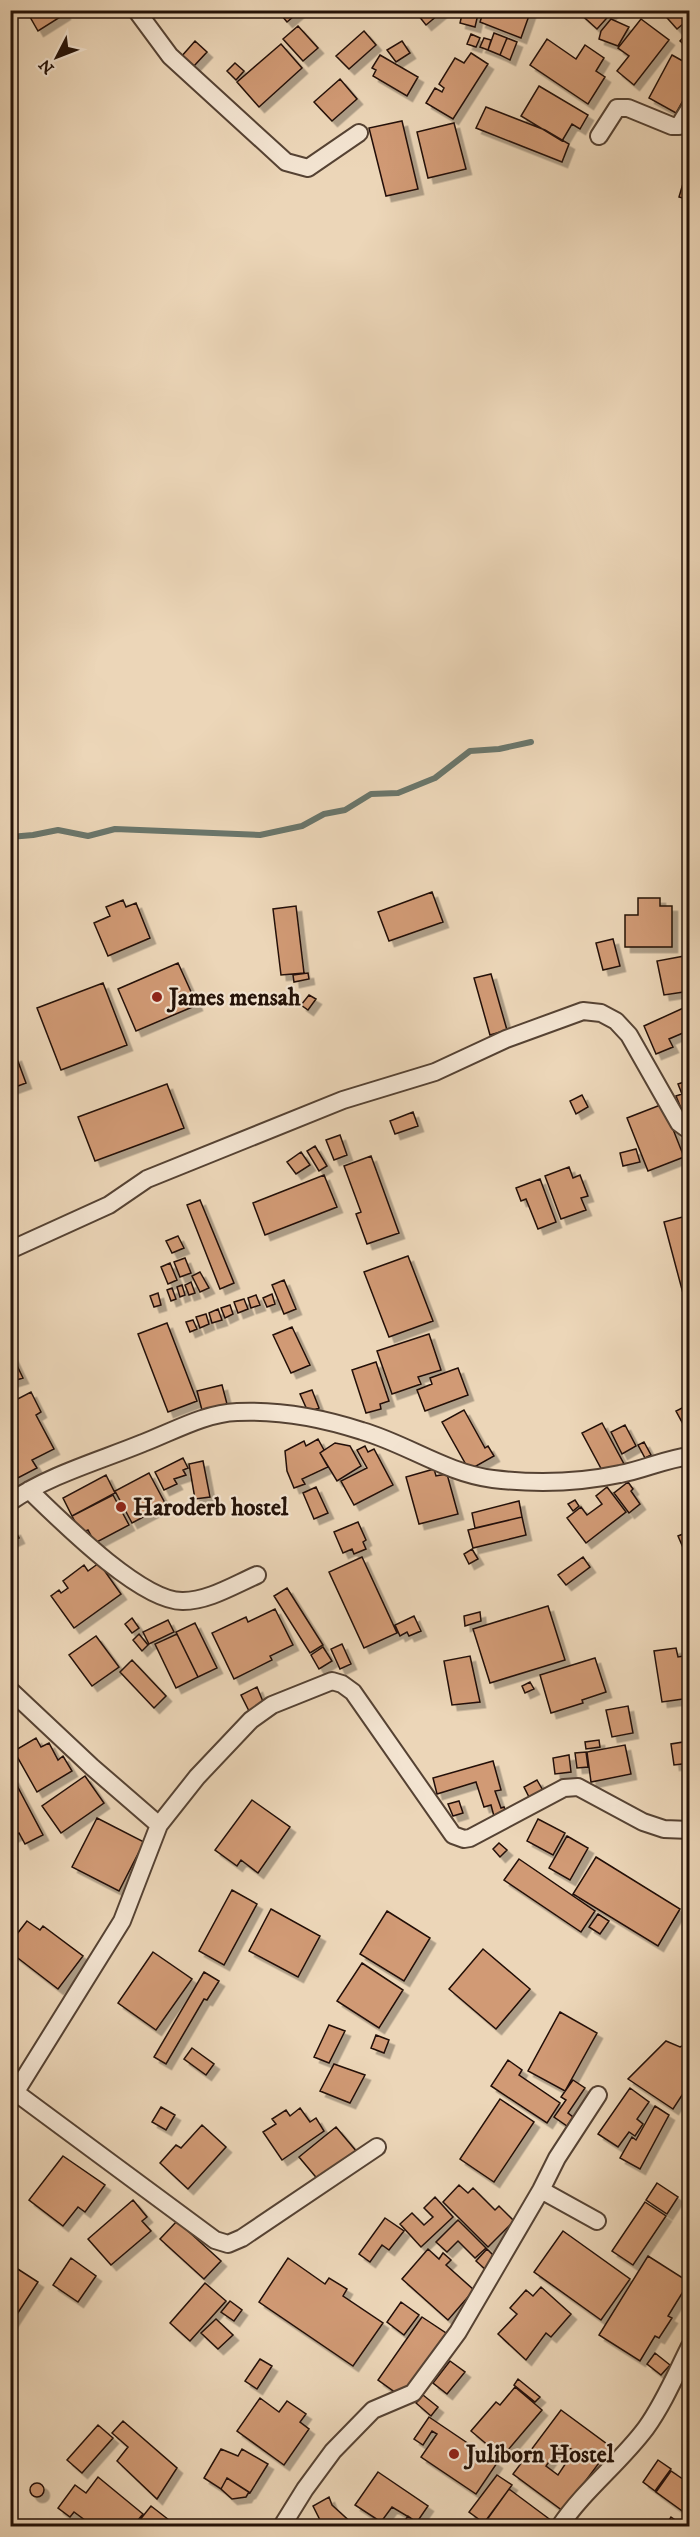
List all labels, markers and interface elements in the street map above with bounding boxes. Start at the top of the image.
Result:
north arrow [27,27,87,87]
text: N [35,55,58,78]
place label: James mensah [166,983,301,1013]
marker: James mensah [150,990,164,1004]
place label: Haroderb hostel [133,1493,289,1523]
marker: Haroderb hostel [114,1500,128,1514]
place label: Juliborn Hostel [463,2440,615,2470]
marker: Juliborn Hostel [447,2447,461,2461]

